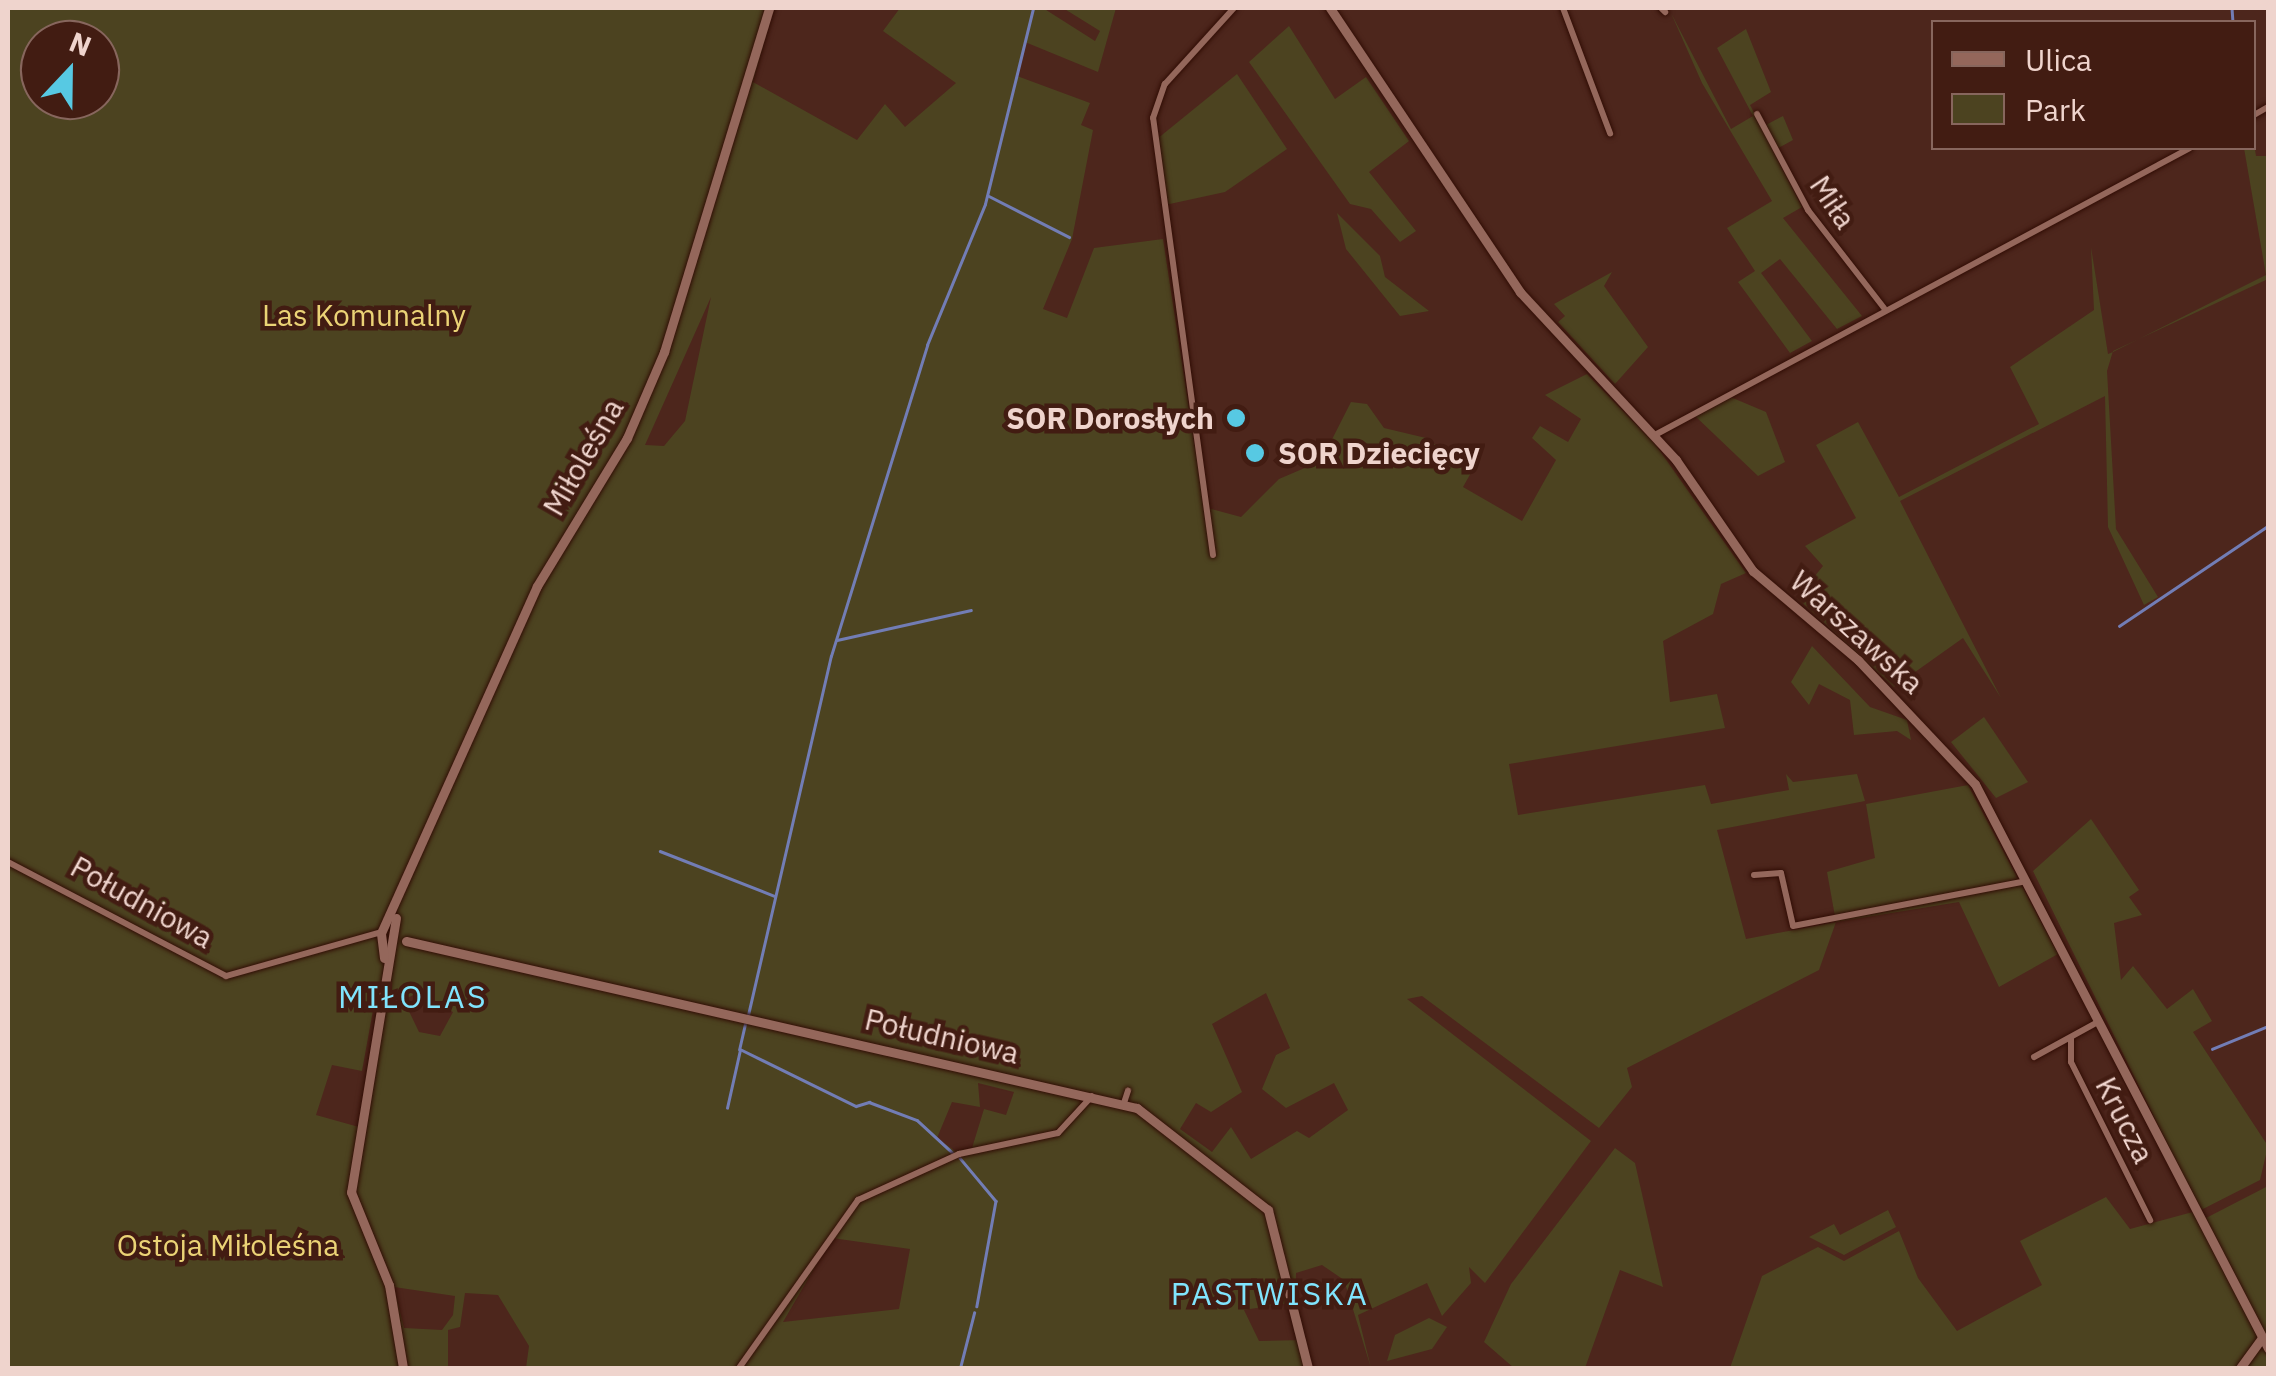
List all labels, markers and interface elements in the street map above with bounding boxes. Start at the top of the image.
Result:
north arrow [20,20,120,120]
legend [1931,20,2256,150]
text: N [64,23,97,65]
text: Ulica [2025,40,2092,79]
text: Park [2025,90,2086,129]
street label: Miła [1802,169,1864,235]
park label: Las Komunalny [262,297,466,333]
street label: Miłoleśna [535,392,631,522]
place label: SOR Dorosłych [1006,400,1214,436]
marker: SOR Dorosłych [1223,405,1249,431]
place label: SOR Dziecięcy [1278,435,1480,471]
marker: SOR Dziecięcy [1242,440,1268,466]
street label: Warszawska [1783,563,1931,701]
street label: Południowa [65,848,219,956]
district label: MIŁOLAS [338,977,488,1015]
street label: Południowa [861,1001,1023,1071]
street label: Krucza [2088,1071,2162,1169]
park label: Ostoja Miłoleśna [117,1227,339,1263]
district label: PASTWISKA [1171,1274,1369,1312]

